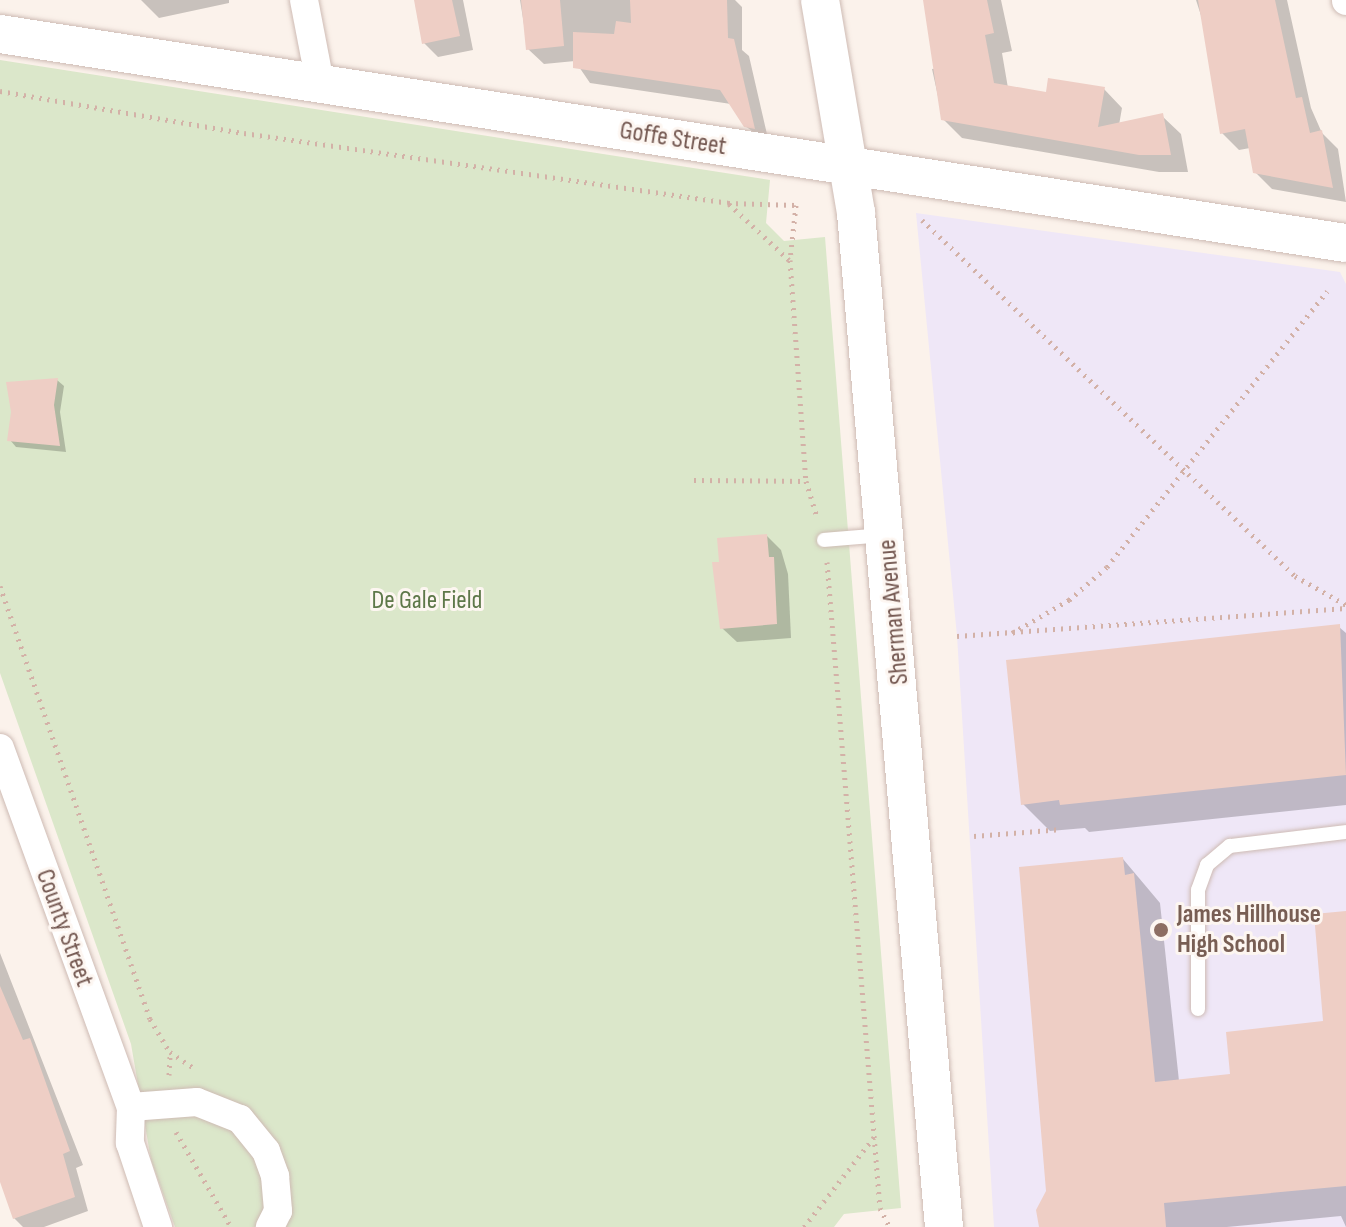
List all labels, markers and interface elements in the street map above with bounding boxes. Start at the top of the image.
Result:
street label: Goffe Street [617,115,729,163]
street label: Sherman Avenue [872,538,916,686]
park label: De Gale Field [372,585,482,617]
street label: County Street [28,865,100,991]
place label: James Hillhouse High School [1177,899,1321,960]
marker: James Hillhouse High School [1152,921,1170,939]

